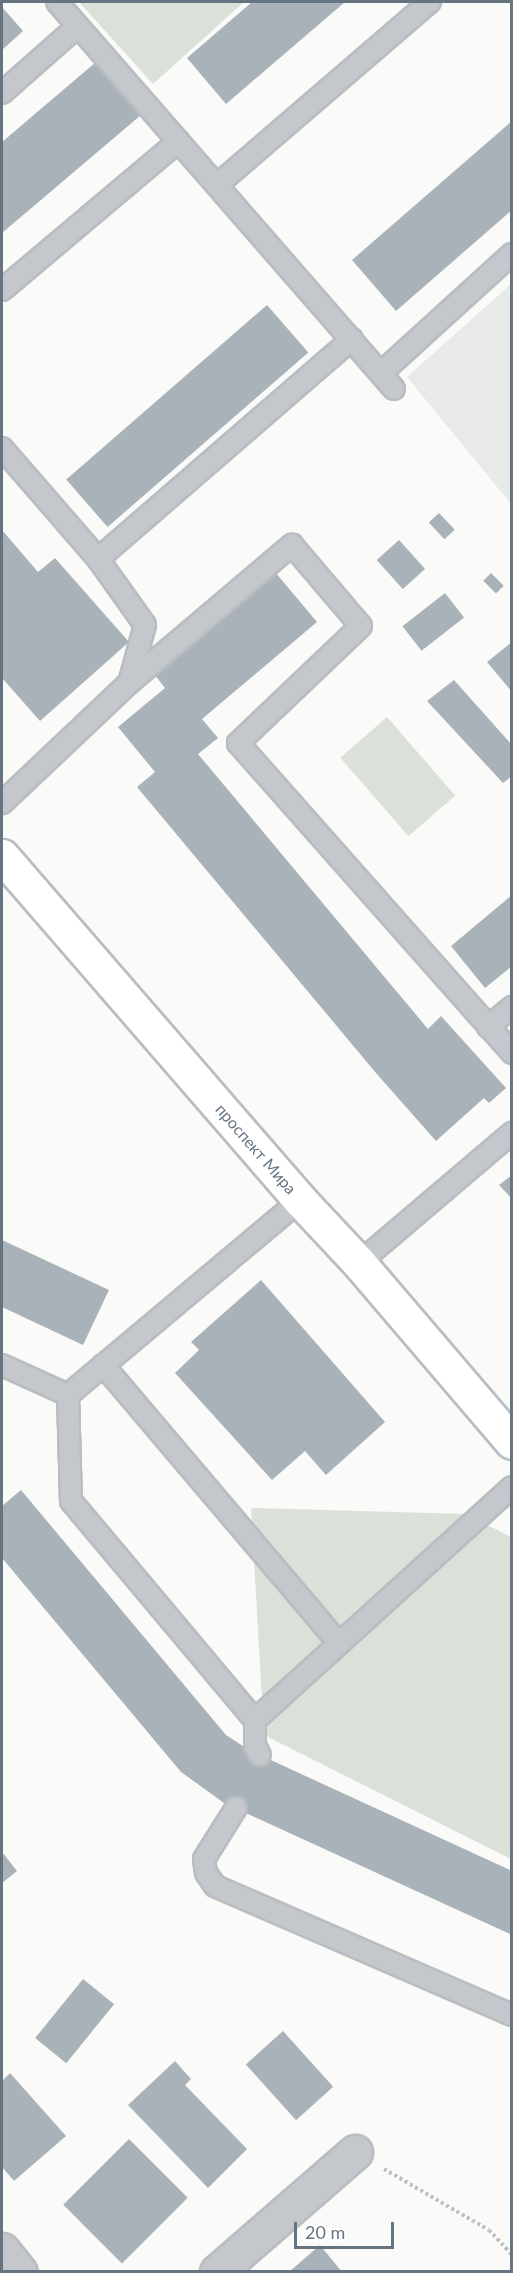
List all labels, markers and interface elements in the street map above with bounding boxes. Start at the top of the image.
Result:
street label: проспект Мира [212,1100,300,1198]
scale bar [297,2210,398,2248]
text: 20 m [305,2221,345,2243]

